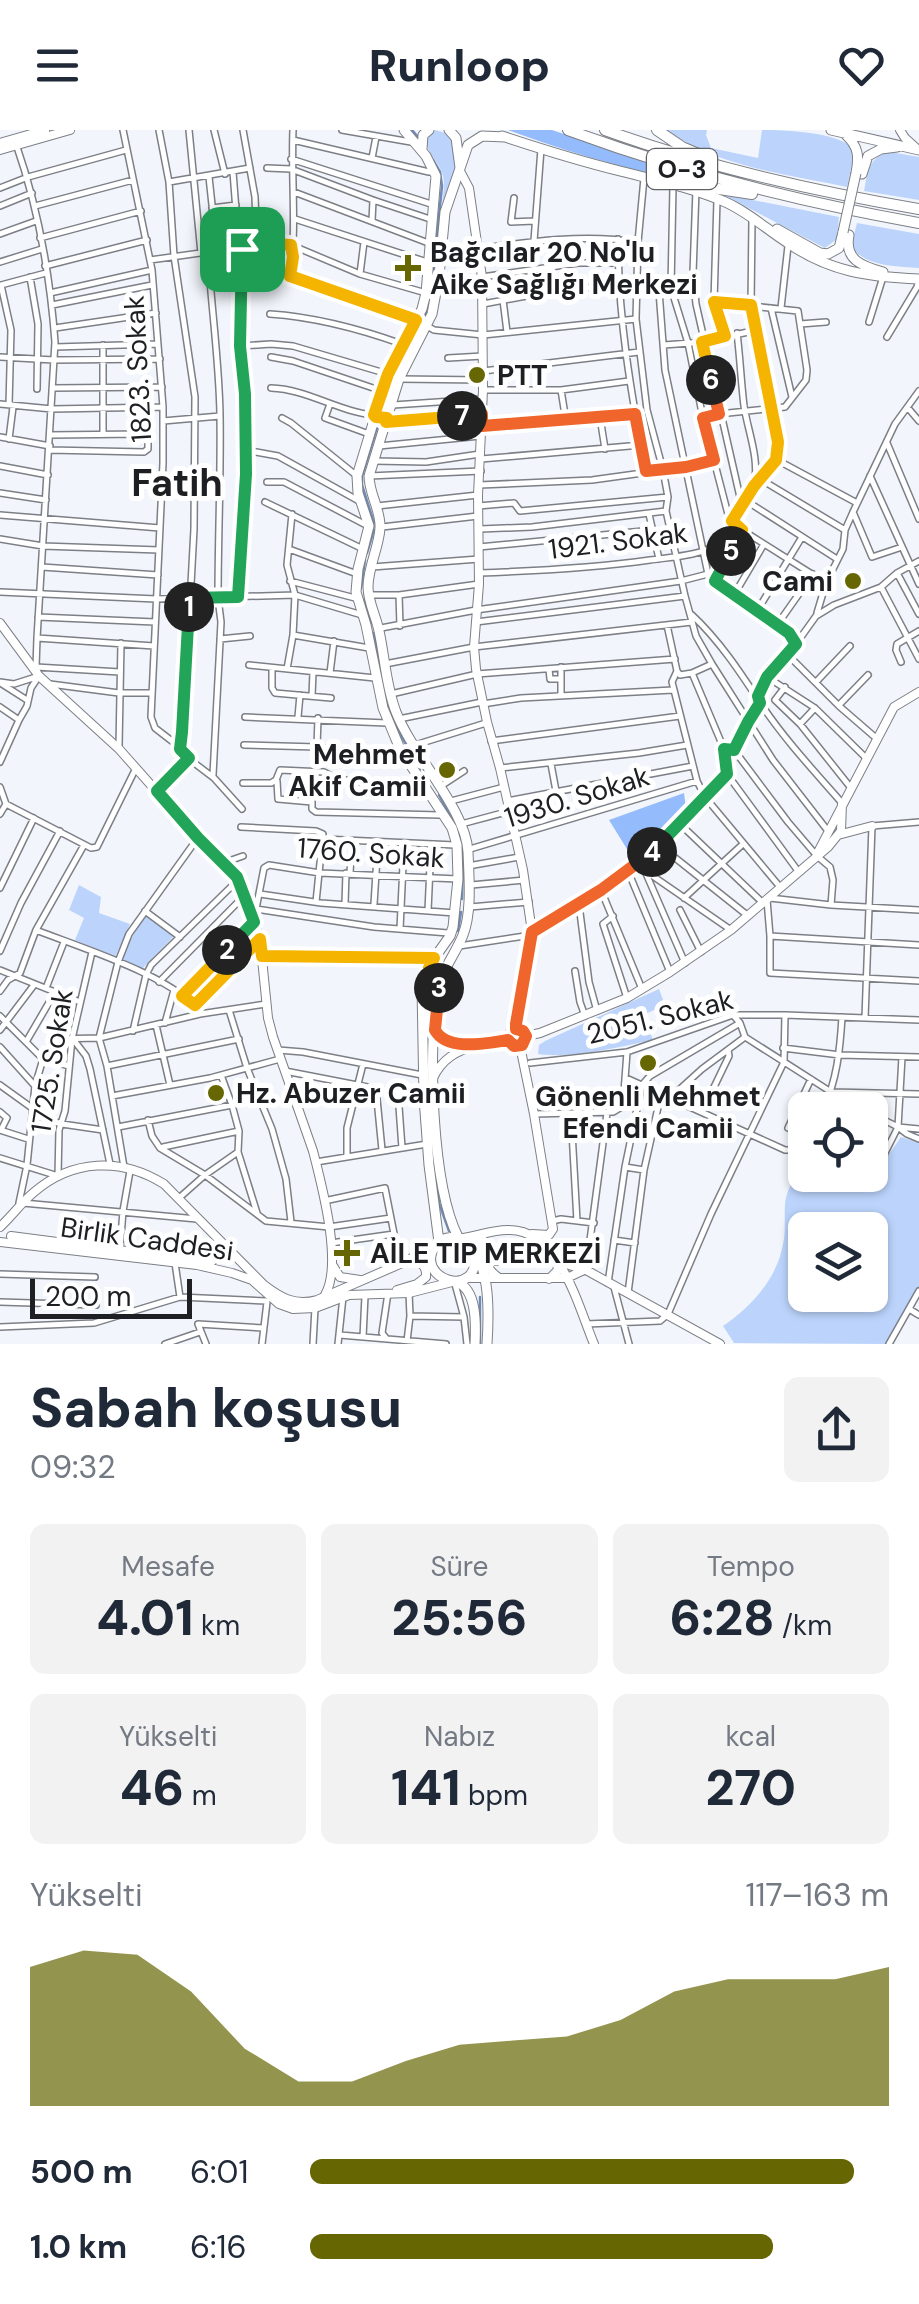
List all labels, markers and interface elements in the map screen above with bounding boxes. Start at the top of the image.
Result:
text: Runloop [369,36,550,95]
icon: menu [30,38,85,93]
icon: heart [834,38,889,93]
road number: O-3 [647,149,717,189]
pin [200,207,285,292]
icon: arrive [215,222,270,277]
place label: Bağcılar 20 No'lu Aike Sağlığı Merkezi [430,234,698,303]
marker: Bağcılar 20 No'lu Aike Sağlığı Merkezi [395,255,421,281]
street label: 1823. Sokak [116,295,160,443]
pin: 6 [686,355,736,405]
place label: PTT [497,357,548,394]
text: 6 [702,361,720,398]
marker: PTT [466,364,488,386]
pin: 7 [437,391,487,441]
text: 7 [454,397,470,434]
district label: Fatih [131,458,223,508]
street label: 1921. Sokak [546,514,690,568]
pin: 5 [706,526,756,576]
text: 5 [722,532,740,569]
place label: Cami [762,563,833,600]
marker: Cami [842,570,864,592]
pin: 1 [164,582,214,632]
text: 1 [184,588,194,625]
place label: Mehmet Akif Camii [288,736,427,805]
street label: 1930. Sokak [500,757,654,837]
marker: Mehmet Akif Camii [436,759,458,781]
pin: 4 [627,827,677,877]
street label: 1760. Sokak [296,829,446,877]
text: 4 [643,833,661,870]
pin: 2 [202,925,252,975]
text: 2 [219,931,235,968]
pin: 3 [414,963,464,1013]
text: 3 [431,969,447,1006]
street label: 2051. Sokak [583,981,737,1053]
street label: 1725. Sokak [22,986,82,1136]
marker: Gönenli Mehmet Efendi Camii [637,1052,659,1074]
place label: Hz. Abuzer Camii [236,1075,466,1112]
place label: Gönenli Mehmet Efendi Camii [535,1078,761,1147]
marker: Hz. Abuzer Camii [205,1082,227,1104]
map controls [788,1092,888,1312]
button: locate [788,1092,888,1192]
street label: Birlik Caddesi [58,1209,236,1269]
button: layers [788,1212,888,1312]
place label: AİLE TIP MERKEZİ [370,1235,601,1272]
marker: AİLE TIP MERKEZİ [334,1240,360,1266]
scale bar [30,1274,192,1318]
text: 200 m [45,1278,132,1315]
text: Sabah koşusu [30,1372,402,1444]
button: share [784,1377,889,1482]
text: 09:32 [30,1446,116,1488]
text: Mesafe [121,1548,215,1585]
text: Süre [430,1548,489,1585]
text: Tempo [707,1548,795,1585]
text: 4.01 [96,1585,194,1651]
text: 25:56 [392,1585,527,1651]
text: 6:28 [670,1585,775,1651]
text: km [194,1607,240,1644]
text: /km [775,1607,832,1644]
text: Yükselti [119,1718,217,1755]
text: Nabız [424,1718,495,1755]
text: kcal [726,1718,776,1755]
text: 46 [120,1755,184,1821]
text: 141 [391,1755,461,1821]
text: 270 [706,1755,796,1821]
text: m [184,1777,217,1814]
text: bpm [461,1777,528,1814]
text: Yükselti [30,1874,142,1916]
text: 117–163 m [746,1874,889,1916]
text: 500 m [30,2151,133,2193]
text: 6:01 [190,2151,248,2193]
text: 1.0 km [30,2226,127,2268]
text: 6:16 [190,2226,247,2268]

